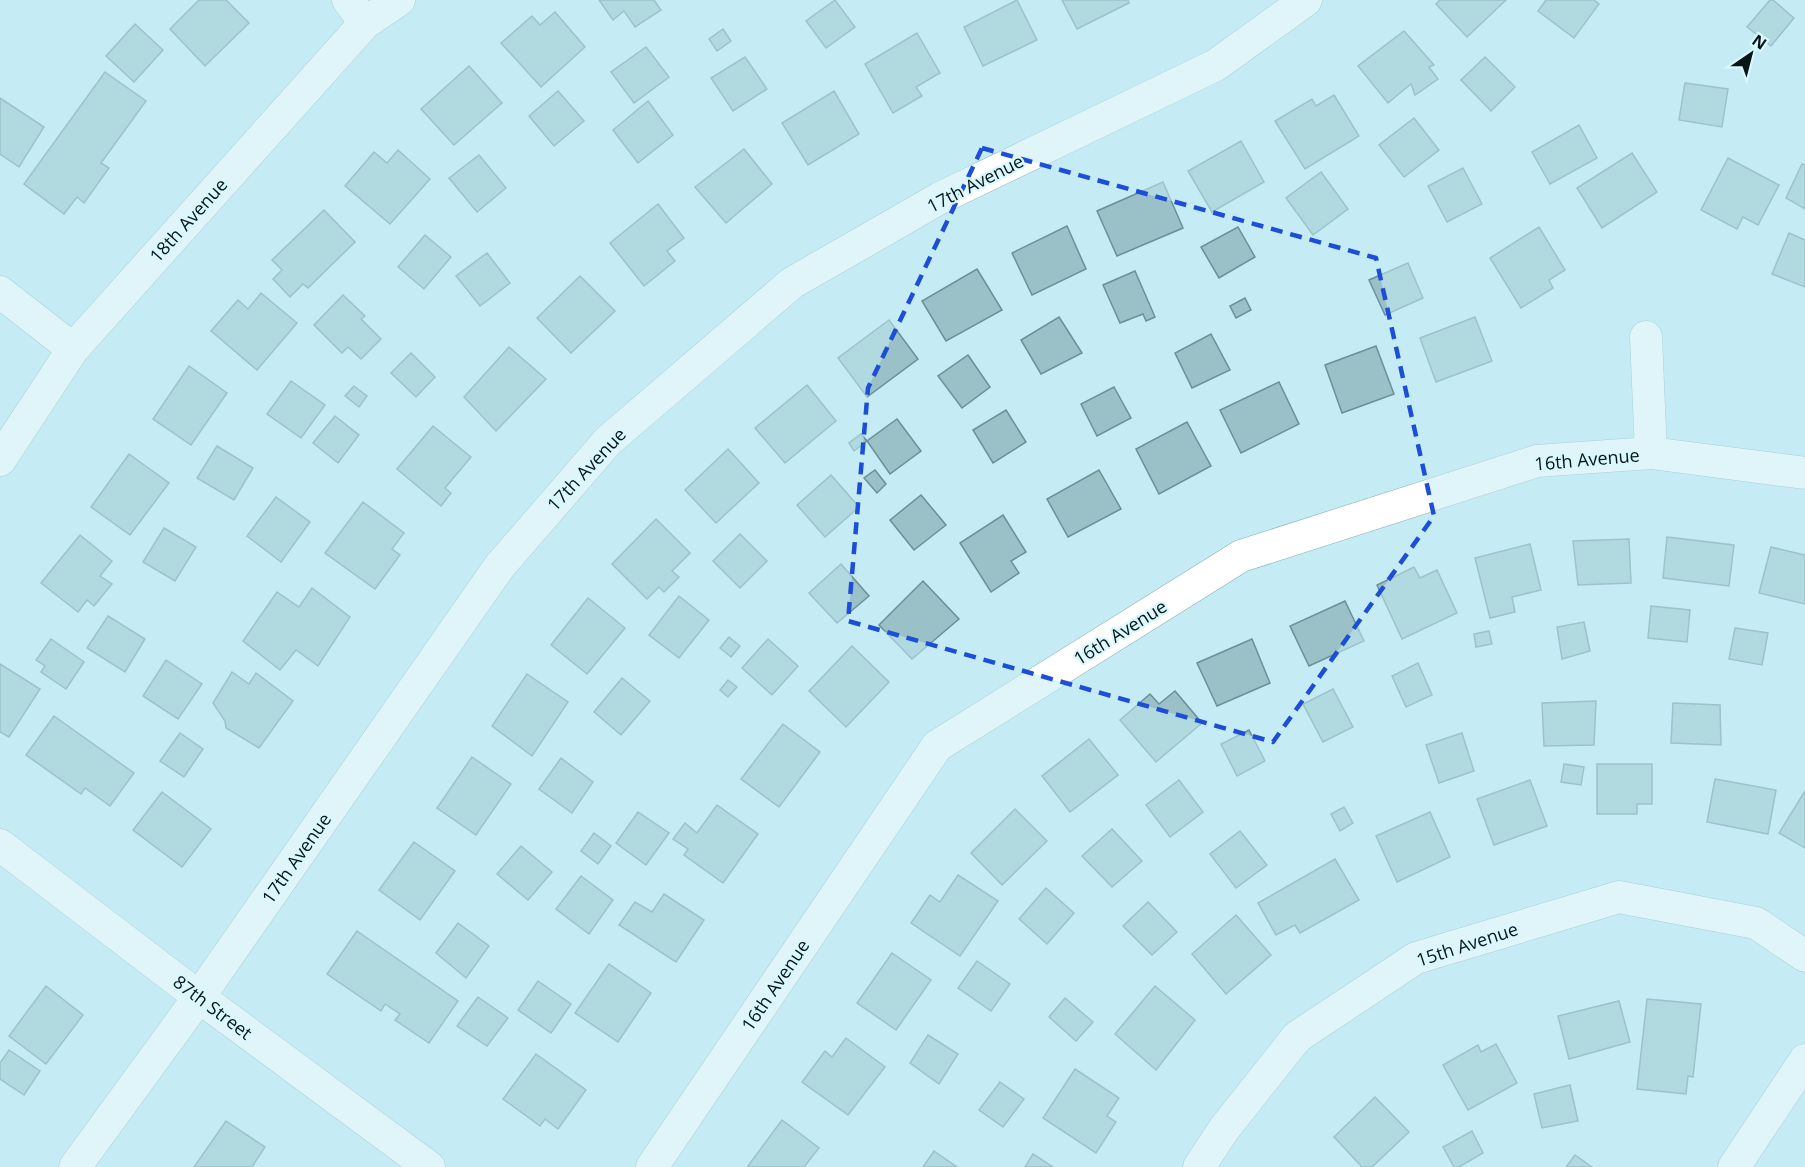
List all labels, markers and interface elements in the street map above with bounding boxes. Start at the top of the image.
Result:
north arrow [1721,24,1781,84]
text: N [1748,29,1771,54]
street label: 17th Avenue [923,148,1027,218]
street label: 18th Avenue [144,173,232,267]
street label: 17th Avenue [541,422,631,516]
street label: 16th Avenue [1533,442,1641,476]
street label: 16th Avenue [1069,594,1171,670]
street label: 17th Avenue [256,808,336,908]
street label: 15th Avenue [1413,916,1521,972]
street label: 16th Avenue [736,935,814,1035]
street label: 87th Street [169,969,257,1045]

